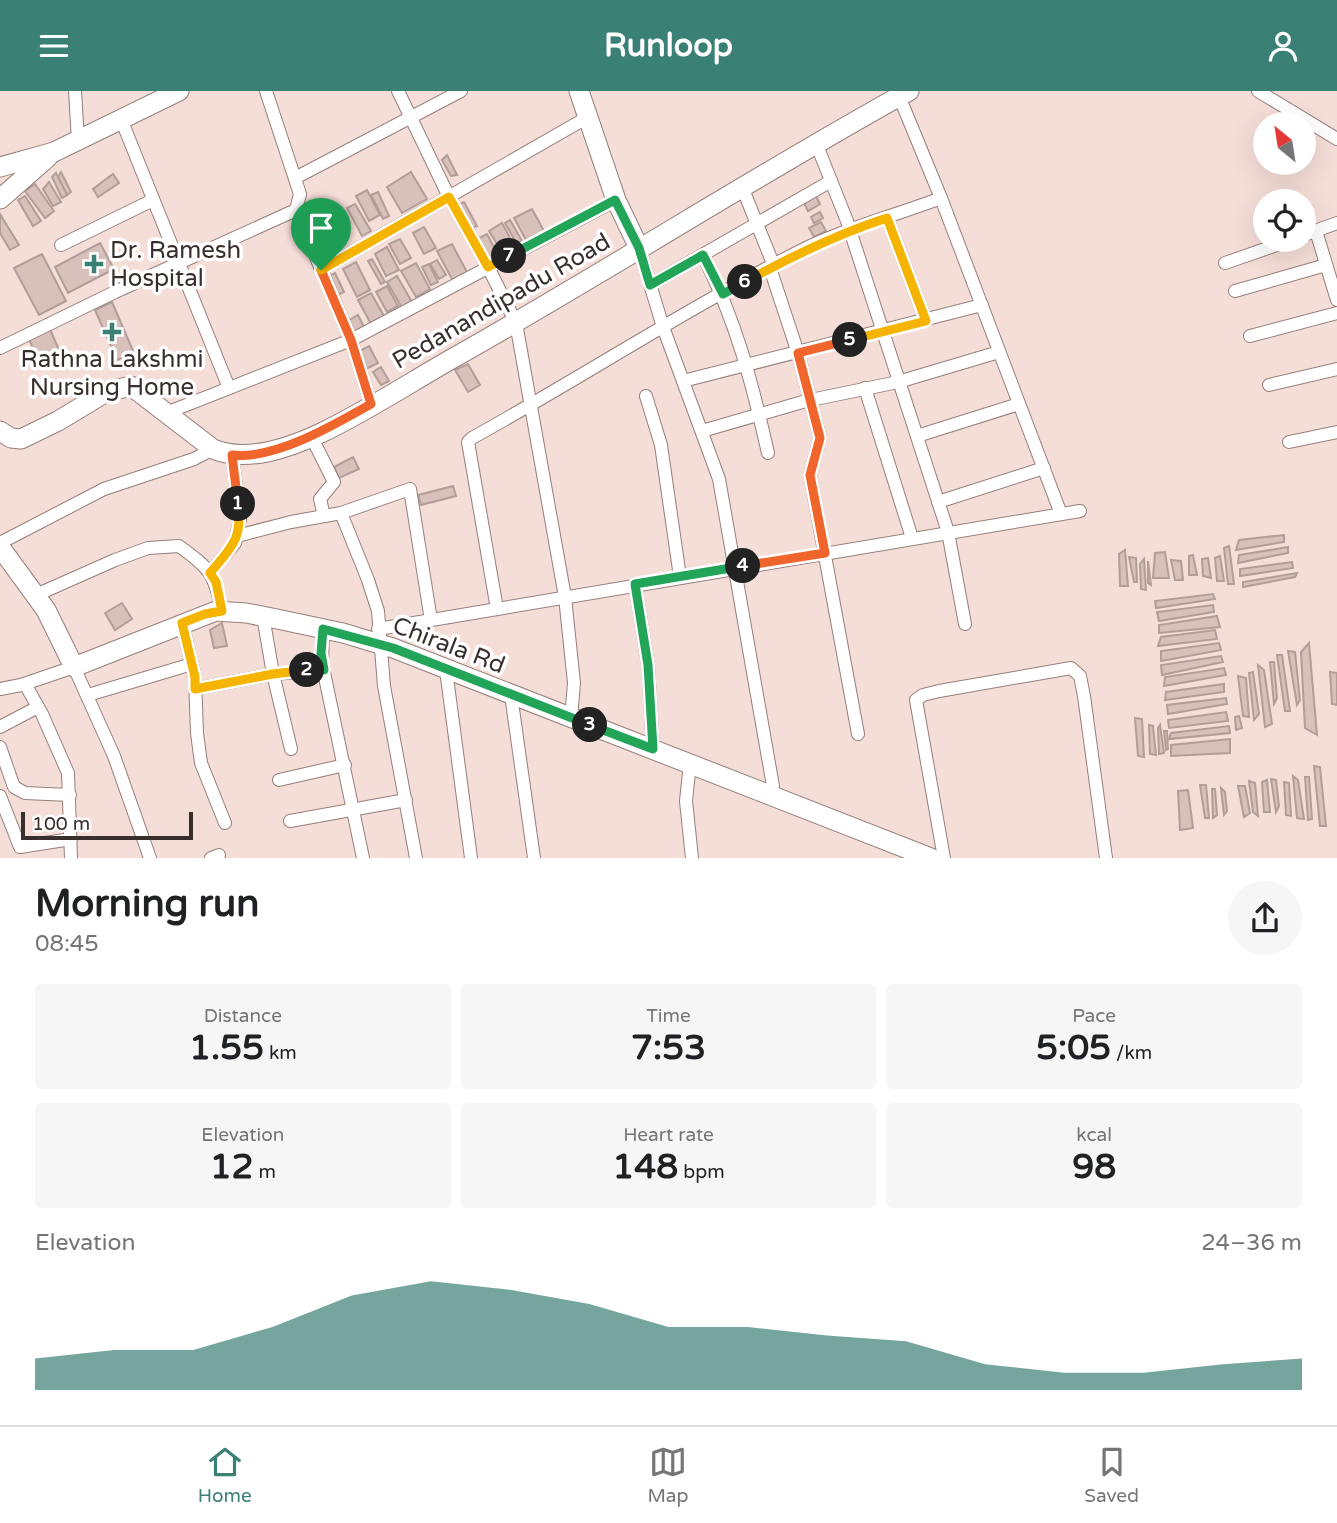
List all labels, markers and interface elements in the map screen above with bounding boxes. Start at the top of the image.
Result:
icon: menu [35,27,73,65]
text: Runloop [604,27,733,65]
icon: person [1264,27,1302,65]
north arrow [1253,112,1316,175]
map controls [1253,112,1316,252]
button: locate [1253,189,1316,252]
pin [291,198,351,270]
icon: arrive [302,209,340,247]
street label: Pedanandipadu Road [387,227,615,376]
place label: Dr. Ramesh Hospital [110,236,241,293]
pin: 7 [491,239,526,273]
text: 7 [503,244,514,266]
marker: Dr. Ramesh Hospital [84,254,104,274]
pin: 6 [728,265,762,299]
text: 6 [739,270,750,292]
marker: Rathna Lakshmi Nursing Home [102,322,122,342]
pin: 5 [832,323,868,357]
text: 5 [844,328,855,350]
place label: Rathna Lakshmi Nursing Home [21,345,203,402]
pin: 1 [220,487,256,521]
text: 1 [232,492,243,514]
pin: 4 [726,549,760,583]
text: 4 [737,554,748,576]
street label: Chirala Rd [389,611,509,680]
pin: 2 [290,653,324,687]
text: 2 [301,658,312,680]
pin: 3 [572,707,608,743]
text: 3 [584,713,595,735]
scale bar [21,809,192,841]
text: 100 m [32,813,90,835]
text: Morning run [35,881,259,927]
button: share [1228,881,1302,955]
text: 08:45 [35,930,99,958]
text: Distance [204,1005,282,1027]
text: Time [646,1005,691,1027]
text: Pace [1072,1005,1116,1027]
text: 1.55 [189,1027,264,1069]
text: 7:53 [631,1027,706,1069]
text: 5:05 [1036,1027,1111,1069]
text: km [264,1042,297,1064]
text: /km [1111,1042,1152,1064]
text: Elevation [201,1124,284,1146]
text: Heart rate [623,1124,714,1146]
text: kcal [1076,1124,1112,1146]
text: 12 [210,1146,254,1188]
text: 148 [612,1146,678,1188]
text: 98 [1072,1146,1116,1188]
text: m [254,1161,276,1183]
text: bpm [678,1161,725,1183]
text: Elevation [35,1229,136,1257]
text: 24–36 m [1201,1229,1302,1257]
tab: Home [198,1443,252,1507]
tab: Map [647,1443,688,1507]
tab: Saved [1084,1443,1139,1507]

